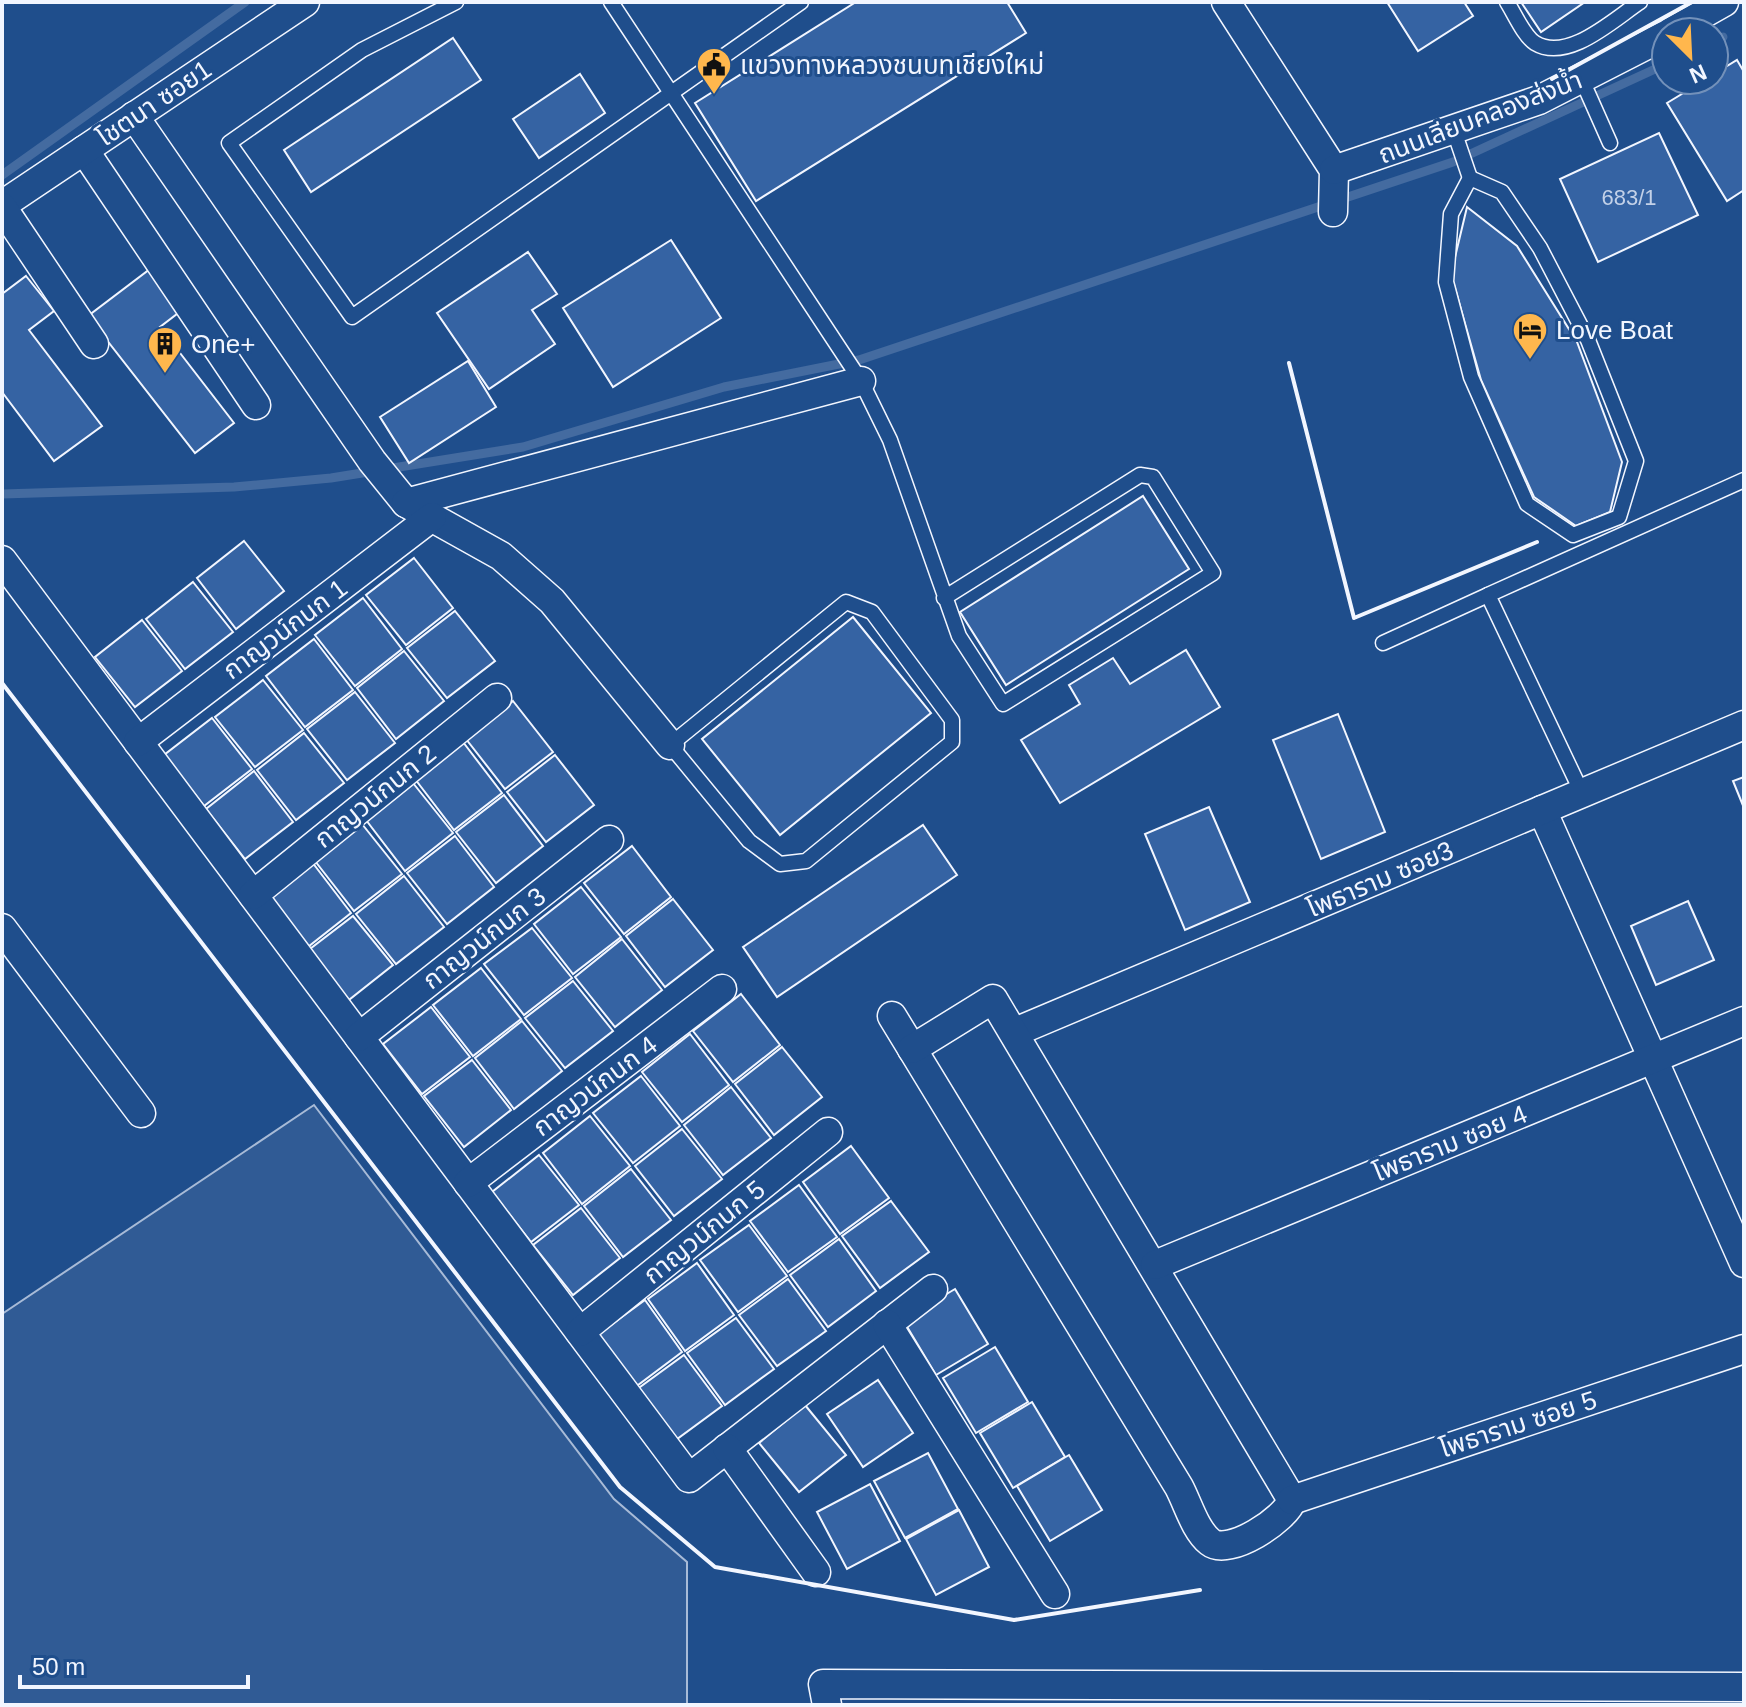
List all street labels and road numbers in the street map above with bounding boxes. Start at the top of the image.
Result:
street label: โชตนา ซอย1 [91,54,217,152]
street label: ถนนเลียบคลองส่งน้ำ [1373,61,1586,170]
street label: กาญวน์กนก 1 [217,573,353,685]
street label: กาญวน์กนก 2 [308,738,442,854]
street label: โพธาราม ซอย3 [1302,835,1458,923]
street label: กาญวน์กนก 3 [417,881,551,995]
street label: กาญวน์กนก 4 [527,1030,663,1142]
street label: โพธาราม ซอย 4 [1369,1099,1531,1187]
street label: กาญวน์กนก 5 [637,1174,771,1290]
street label: โพธาราม ซอย 5 [1436,1385,1600,1463]

